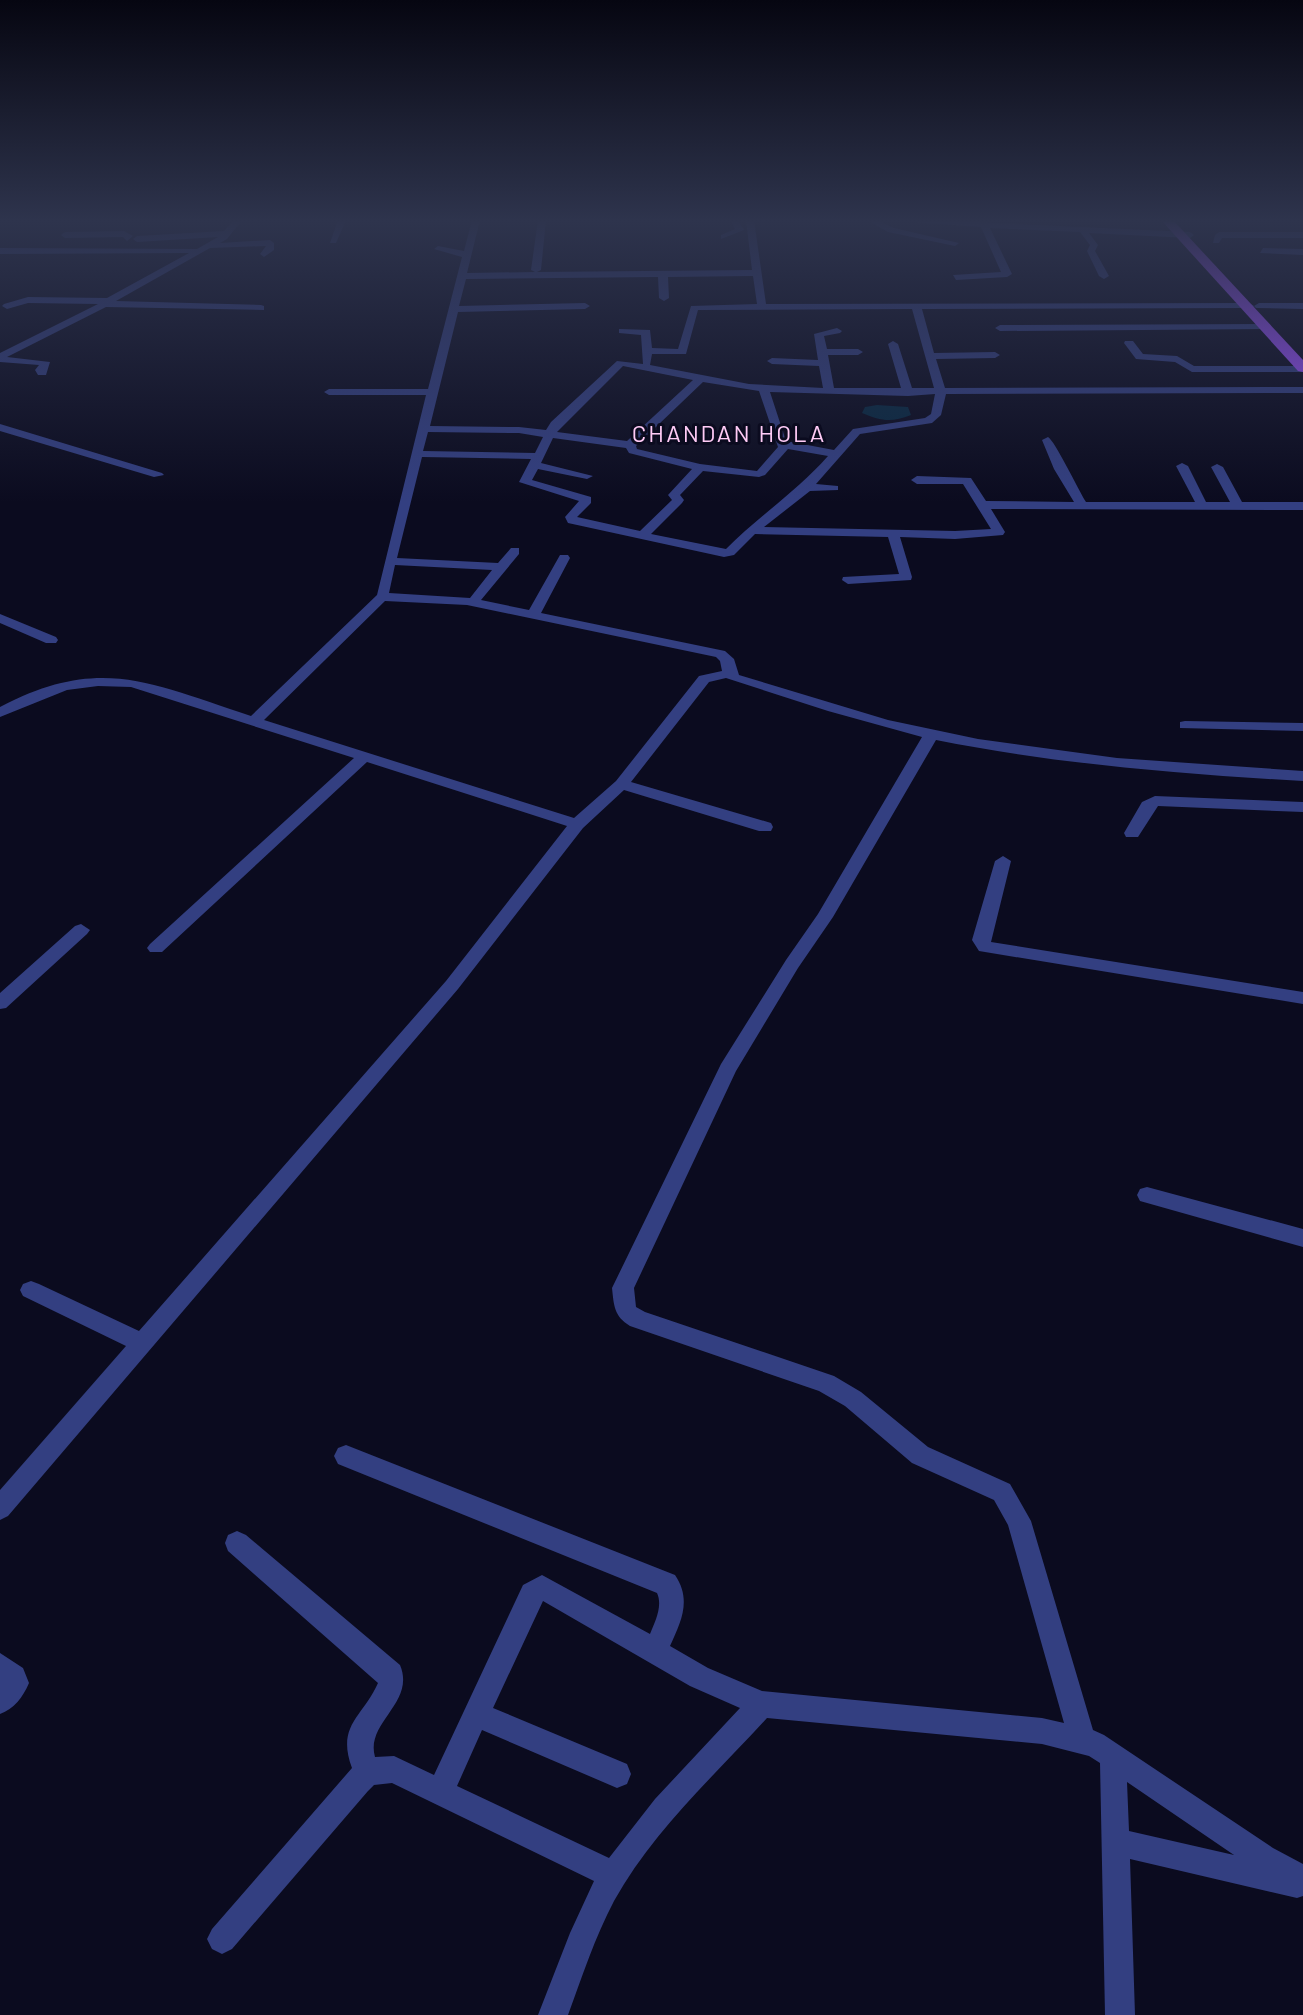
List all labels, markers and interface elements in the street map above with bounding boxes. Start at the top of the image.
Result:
district label: CHANDAN HOLA [632,418,826,447]

